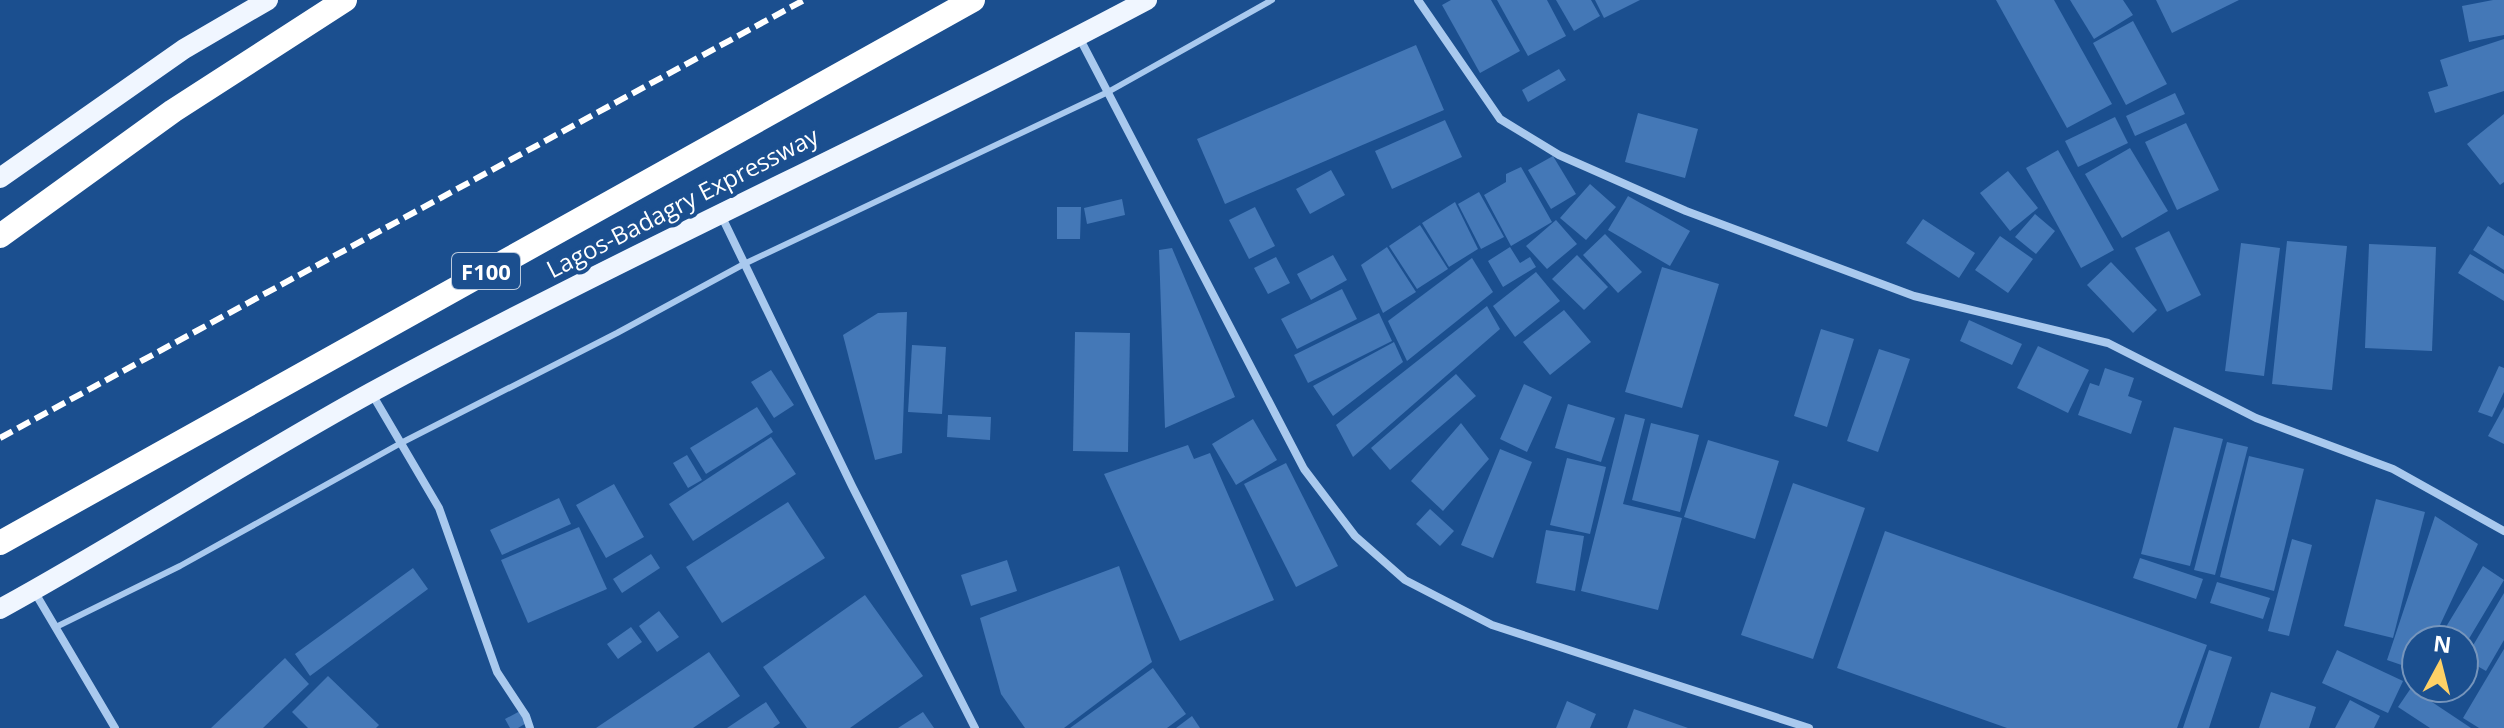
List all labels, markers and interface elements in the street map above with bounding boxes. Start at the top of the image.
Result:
street label: Lagos-Badagry Expressway [540,118,825,285]
road number: F100 [452,253,520,289]
north arrow [2400,624,2480,704]
text: N [2432,627,2453,659]

